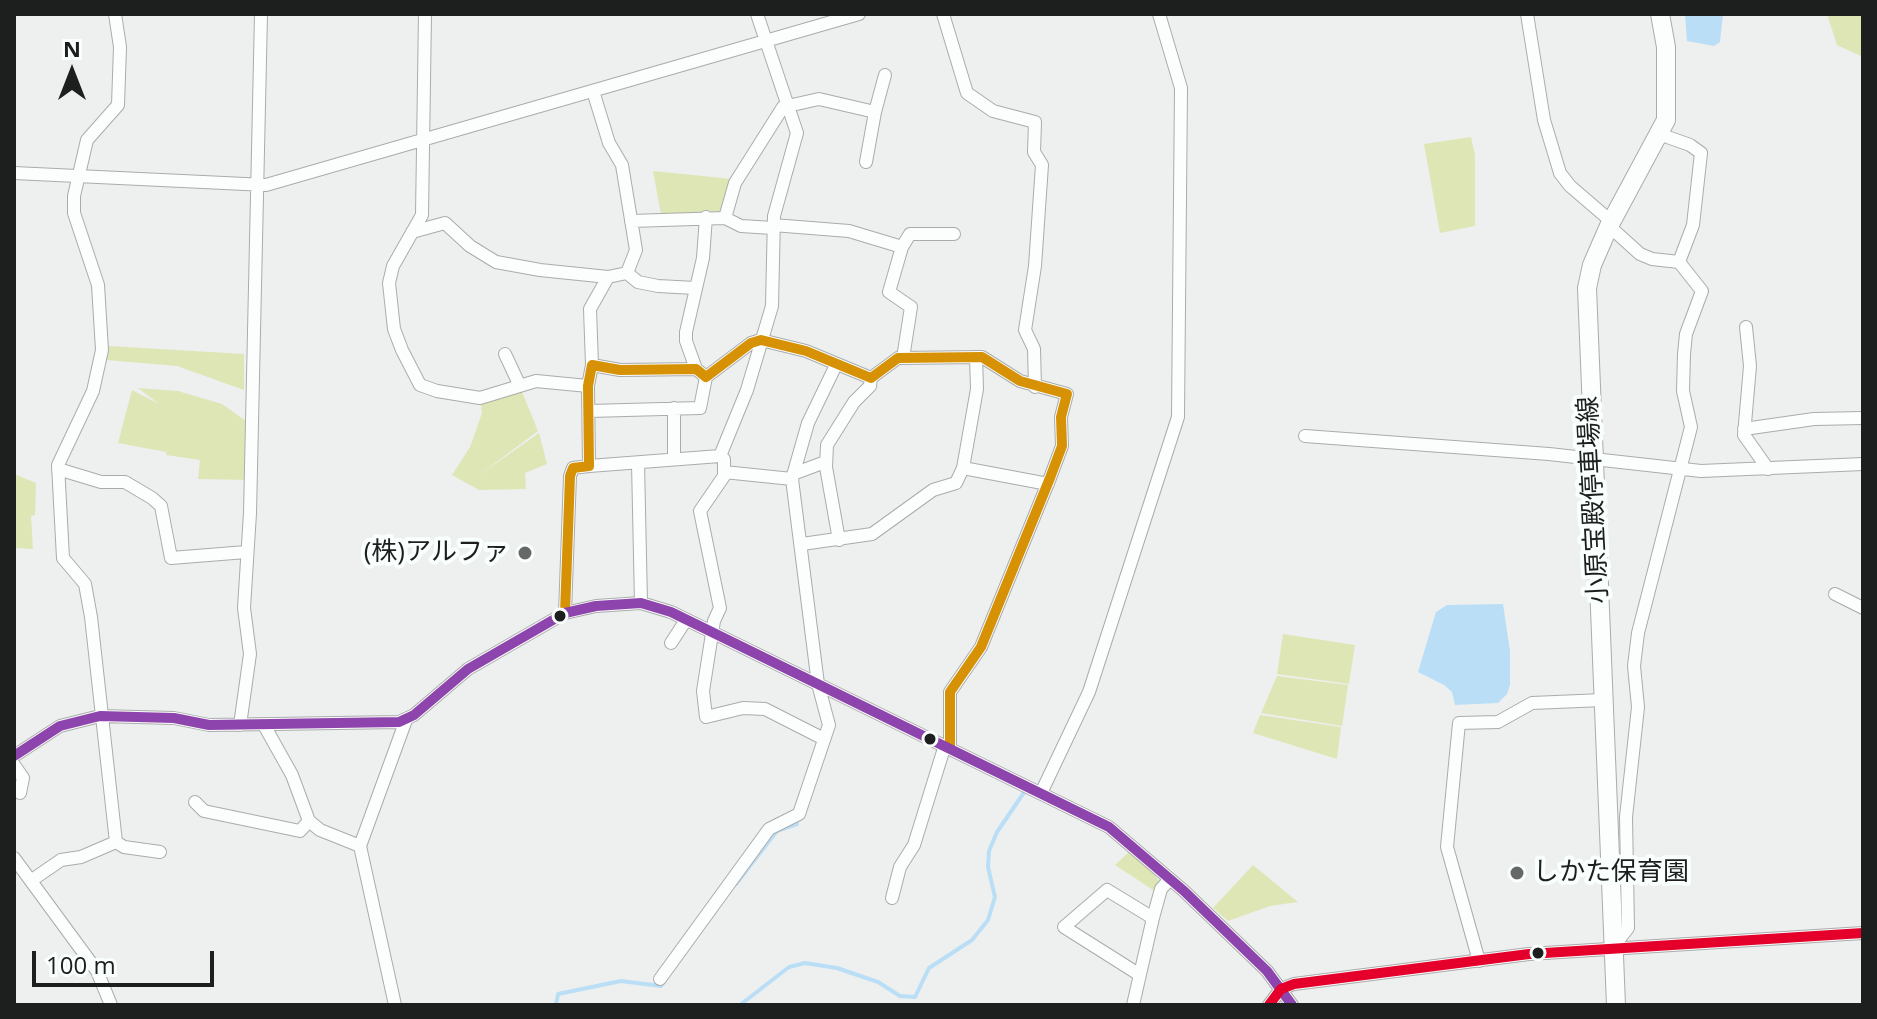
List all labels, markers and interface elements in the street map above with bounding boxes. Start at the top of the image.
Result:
north arrow [32,32,112,112]
text: N [63,33,81,63]
street label: 小原宝殿停車場線 [1573,395,1615,605]
place label: (株)アルファ [364,537,509,569]
marker: (株)アルファ [516,544,534,562]
unlabelled marker [552,608,568,624]
unlabelled marker [922,731,938,747]
place label: しかた保育園 [1533,857,1689,889]
marker: しかた保育園 [1508,864,1526,882]
scale bar [36,935,218,985]
unlabelled marker [1530,945,1546,961]
text: 100 m [46,948,116,981]

